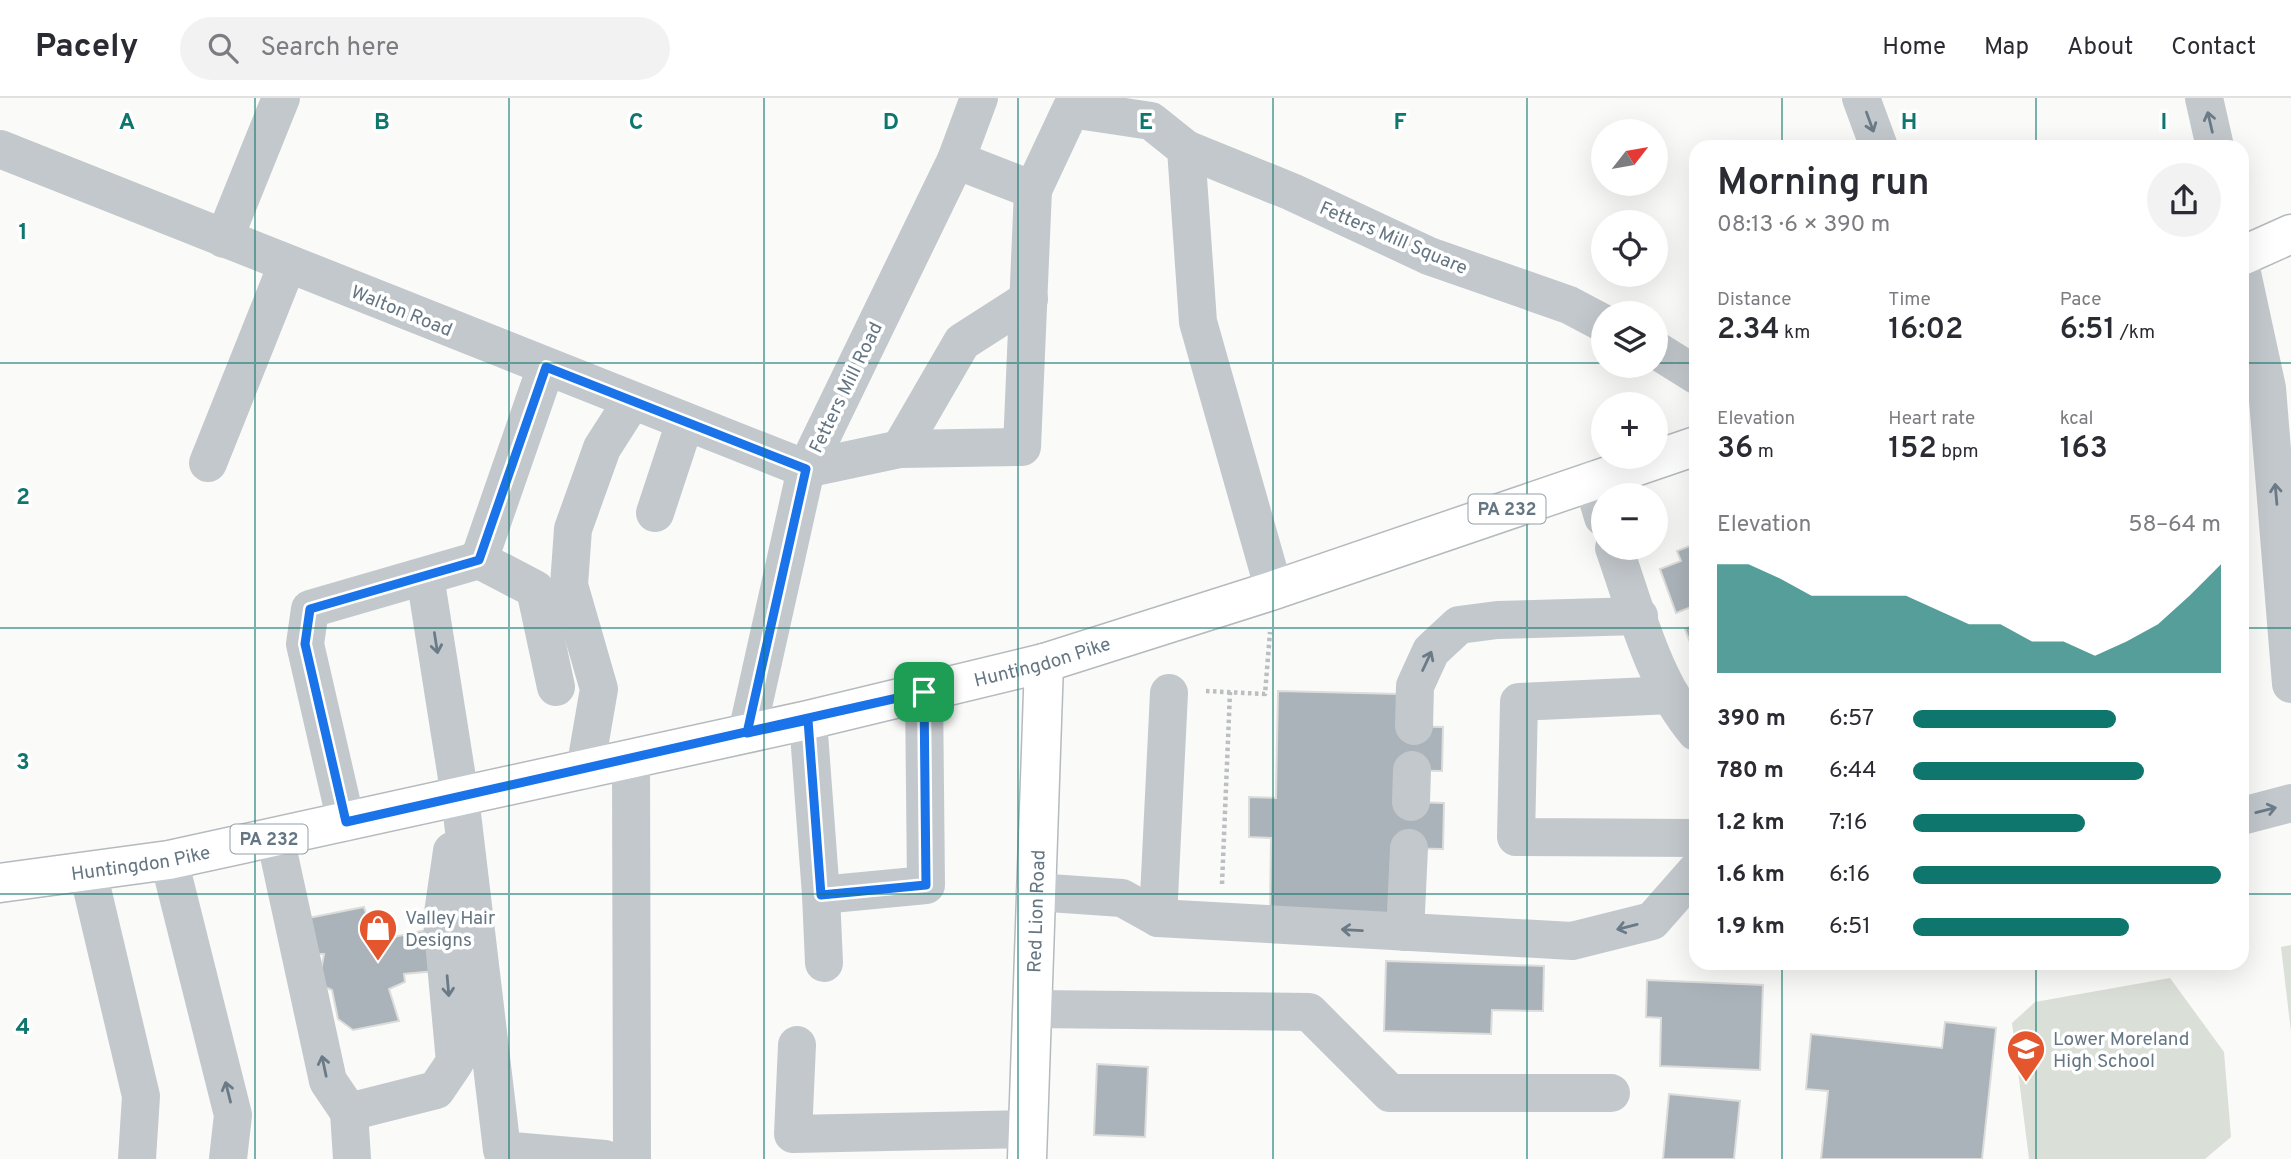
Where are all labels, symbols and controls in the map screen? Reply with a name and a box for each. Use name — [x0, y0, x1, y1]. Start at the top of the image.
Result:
search box — [180, 17, 670, 80]
text: Pacely — [35, 27, 138, 69]
icon: search — [204, 29, 242, 67]
text: Search here — [260, 32, 399, 65]
text: Home — [1882, 33, 1946, 63]
text: Map — [1984, 33, 2029, 63]
text: About — [2067, 33, 2133, 63]
text: Contact — [2171, 33, 2256, 63]
text: A — [119, 109, 135, 138]
text: B — [374, 109, 390, 138]
text: C — [629, 109, 643, 138]
text: D — [883, 109, 899, 138]
text: E — [1139, 109, 1153, 138]
text: F — [1393, 109, 1407, 138]
text: H — [1901, 109, 1917, 138]
text: I — [2161, 109, 2167, 138]
one-way arrow — [1865, 111, 1877, 133]
one-way arrow — [2203, 111, 2217, 134]
north arrow — [1591, 119, 1668, 196]
map controls — [1591, 119, 1668, 560]
text: Morning run — [1717, 160, 1930, 209]
button: share — [2147, 163, 2221, 237]
street label: Fetters Mill Square — [1316, 197, 1471, 281]
button: locate — [1591, 210, 1668, 287]
text: 08:13 · 6 × 390 m — [1717, 211, 1890, 240]
text: 1 — [18, 219, 28, 248]
street label: Walton Road — [347, 281, 455, 343]
text: Distance — [1717, 288, 1792, 312]
text: Time — [1888, 288, 1931, 312]
text: Pace — [2060, 288, 2101, 312]
button: layers — [1591, 301, 1668, 378]
text: 2.34 — [1717, 312, 1780, 349]
text: 16:02 — [1888, 312, 1963, 349]
text: 6:51 — [2060, 312, 2115, 349]
street label: Fetters Mill Road — [805, 319, 889, 457]
text: km — [1780, 321, 1810, 345]
text: /km — [2115, 321, 2155, 345]
button: + — [1591, 392, 1668, 469]
text: Elevation — [1717, 407, 1795, 431]
text: Heart rate — [1888, 407, 1975, 431]
text: kcal — [2060, 407, 2093, 431]
text: 36 — [1717, 431, 1753, 468]
text: 152 — [1888, 431, 1937, 468]
text: 163 — [2060, 431, 2108, 468]
text: m — [1753, 440, 1774, 464]
text: bpm — [1937, 440, 1979, 464]
button: − — [1591, 483, 1668, 560]
one-way arrow — [2269, 483, 2282, 506]
text: 2 — [16, 484, 30, 513]
road number: PA 232 — [1468, 494, 1546, 524]
text: Elevation — [1717, 511, 1812, 540]
text: 58–64 m — [2128, 511, 2221, 540]
one-way arrow — [430, 631, 443, 654]
street label: Huntingdon Pike — [972, 633, 1114, 693]
one-way arrow — [1421, 651, 1434, 672]
pin — [894, 662, 954, 722]
icon: arrive — [905, 673, 943, 711]
text: 390 m — [1717, 705, 1786, 734]
text: 6:57 — [1829, 705, 1874, 734]
text: 3 — [16, 749, 30, 778]
text: 780 m — [1717, 757, 1784, 786]
text: 6:44 — [1829, 757, 1876, 786]
one-way arrow — [2254, 803, 2277, 816]
text: 1.2 km — [1717, 809, 1785, 838]
text: 7:16 — [1829, 809, 1868, 838]
road number: PA 232 — [230, 824, 308, 854]
street label: Huntingdon Pike — [70, 841, 213, 887]
street label: Red Lion Road — [1023, 849, 1052, 973]
text: 1.6 km — [1717, 861, 1785, 890]
text: 6:16 — [1829, 861, 1870, 890]
shop icon: Valley Hair Designs — [357, 907, 399, 962]
place label: Valley Hair Designs — [405, 907, 496, 953]
text: 1.9 km — [1717, 913, 1785, 942]
text: 6:51 — [1829, 913, 1871, 942]
one-way arrow — [1616, 921, 1639, 934]
one-way arrow — [1341, 923, 1364, 936]
one-way arrow — [442, 975, 455, 997]
text: 4 — [16, 1014, 30, 1043]
school or university icon: Lower Moreland High School — [2005, 1028, 2047, 1083]
place label: Lower Moreland High School — [2053, 1028, 2190, 1074]
one-way arrow — [317, 1055, 331, 1078]
one-way arrow — [221, 1081, 234, 1104]

